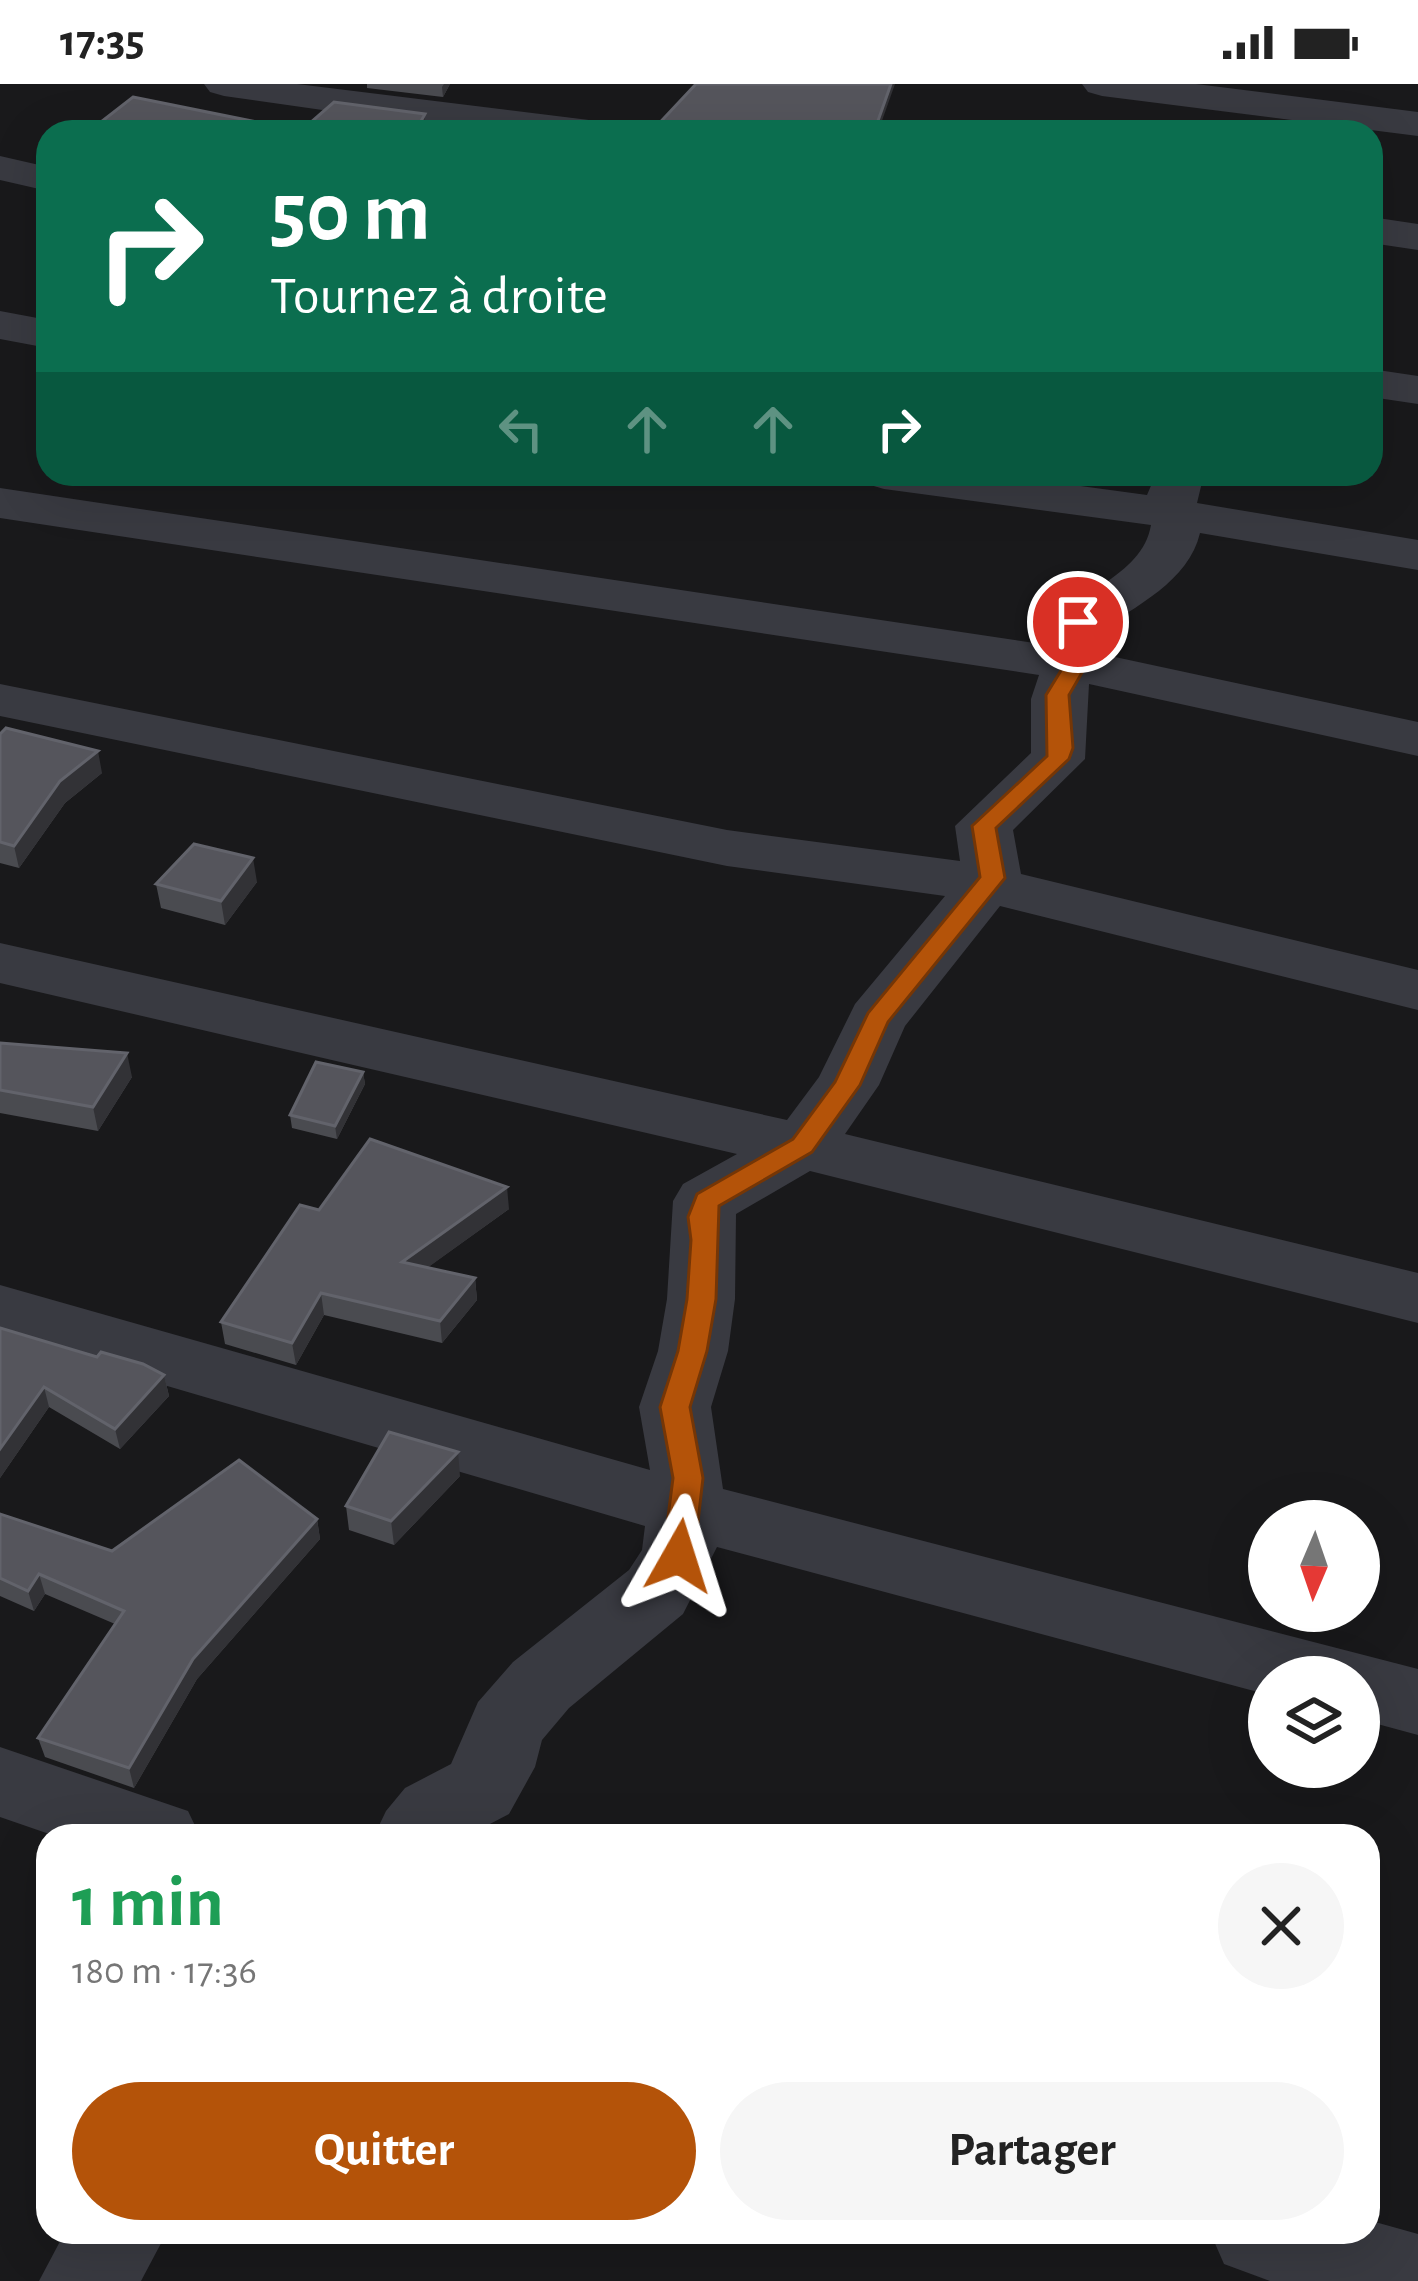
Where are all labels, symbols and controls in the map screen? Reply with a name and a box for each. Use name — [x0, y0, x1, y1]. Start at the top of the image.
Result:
text: 17:35 — [60, 19, 145, 64]
icon: right — [72, 168, 228, 324]
text: 50 m — [270, 172, 431, 256]
text: Tournez à droite — [270, 270, 608, 324]
icon: left — [488, 396, 554, 462]
icon: ahead — [614, 396, 680, 462]
icon: ahead — [740, 396, 806, 462]
icon: right — [866, 396, 932, 462]
pin — [1027, 571, 1129, 673]
icon: arrive — [1045, 589, 1111, 655]
position arrow — [616, 1493, 742, 1619]
north arrow — [1248, 1500, 1380, 1632]
map controls — [1248, 1500, 1380, 1788]
button: layers — [1248, 1656, 1380, 1788]
button: close — [1218, 1863, 1344, 1989]
text: 1 min — [72, 1867, 224, 1939]
text: 180 m · 17:36 — [72, 1952, 257, 1991]
button: Quitter — [72, 2082, 696, 2220]
button: Partager — [720, 2082, 1344, 2220]

